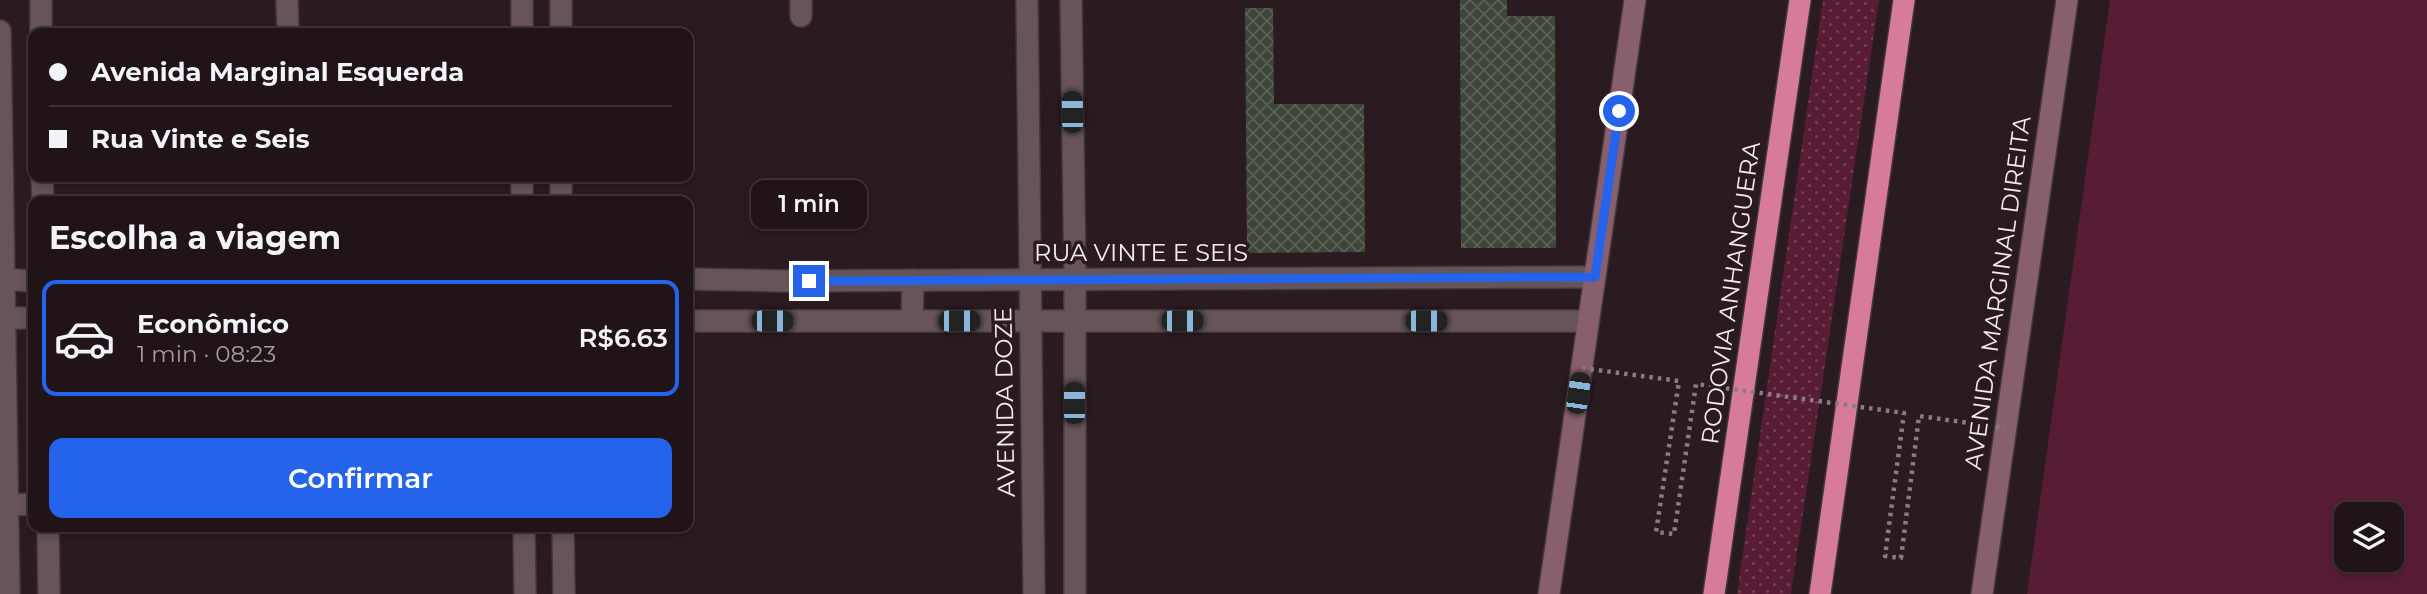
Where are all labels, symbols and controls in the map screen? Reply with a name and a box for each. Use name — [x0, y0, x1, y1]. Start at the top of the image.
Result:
text: Avenida Marginal Esquerda — [91, 56, 464, 88]
car — [1062, 91, 1083, 133]
route start — [1603, 95, 1635, 127]
street label: AVENIDA MARGINAL DIREITA — [1958, 113, 2037, 472]
text: Rua Vinte e Seis — [91, 123, 309, 155]
street label: RODOVIA ANHANGUERA — [1695, 139, 1766, 446]
callout: 1 min — [751, 180, 867, 229]
text: 1 min — [778, 190, 840, 218]
text: Escolha a viagem — [49, 218, 341, 257]
street label: RUA VINTE E SEIS — [1034, 238, 1248, 267]
route end — [793, 265, 825, 297]
icon: car — [53, 307, 116, 370]
street label: AVENIDA DOZE — [988, 307, 1021, 497]
text: Econômico — [137, 308, 289, 340]
car — [752, 311, 794, 332]
car — [939, 311, 981, 332]
car — [1162, 311, 1204, 332]
car — [1406, 311, 1448, 332]
text: R$6.63 — [579, 322, 668, 354]
text: 1 min · 08:23 — [137, 340, 276, 368]
car — [1565, 371, 1592, 415]
car — [1064, 382, 1085, 424]
button: Confirmar — [49, 438, 672, 518]
map controls — [2334, 502, 2404, 572]
button: layers — [2334, 502, 2404, 572]

